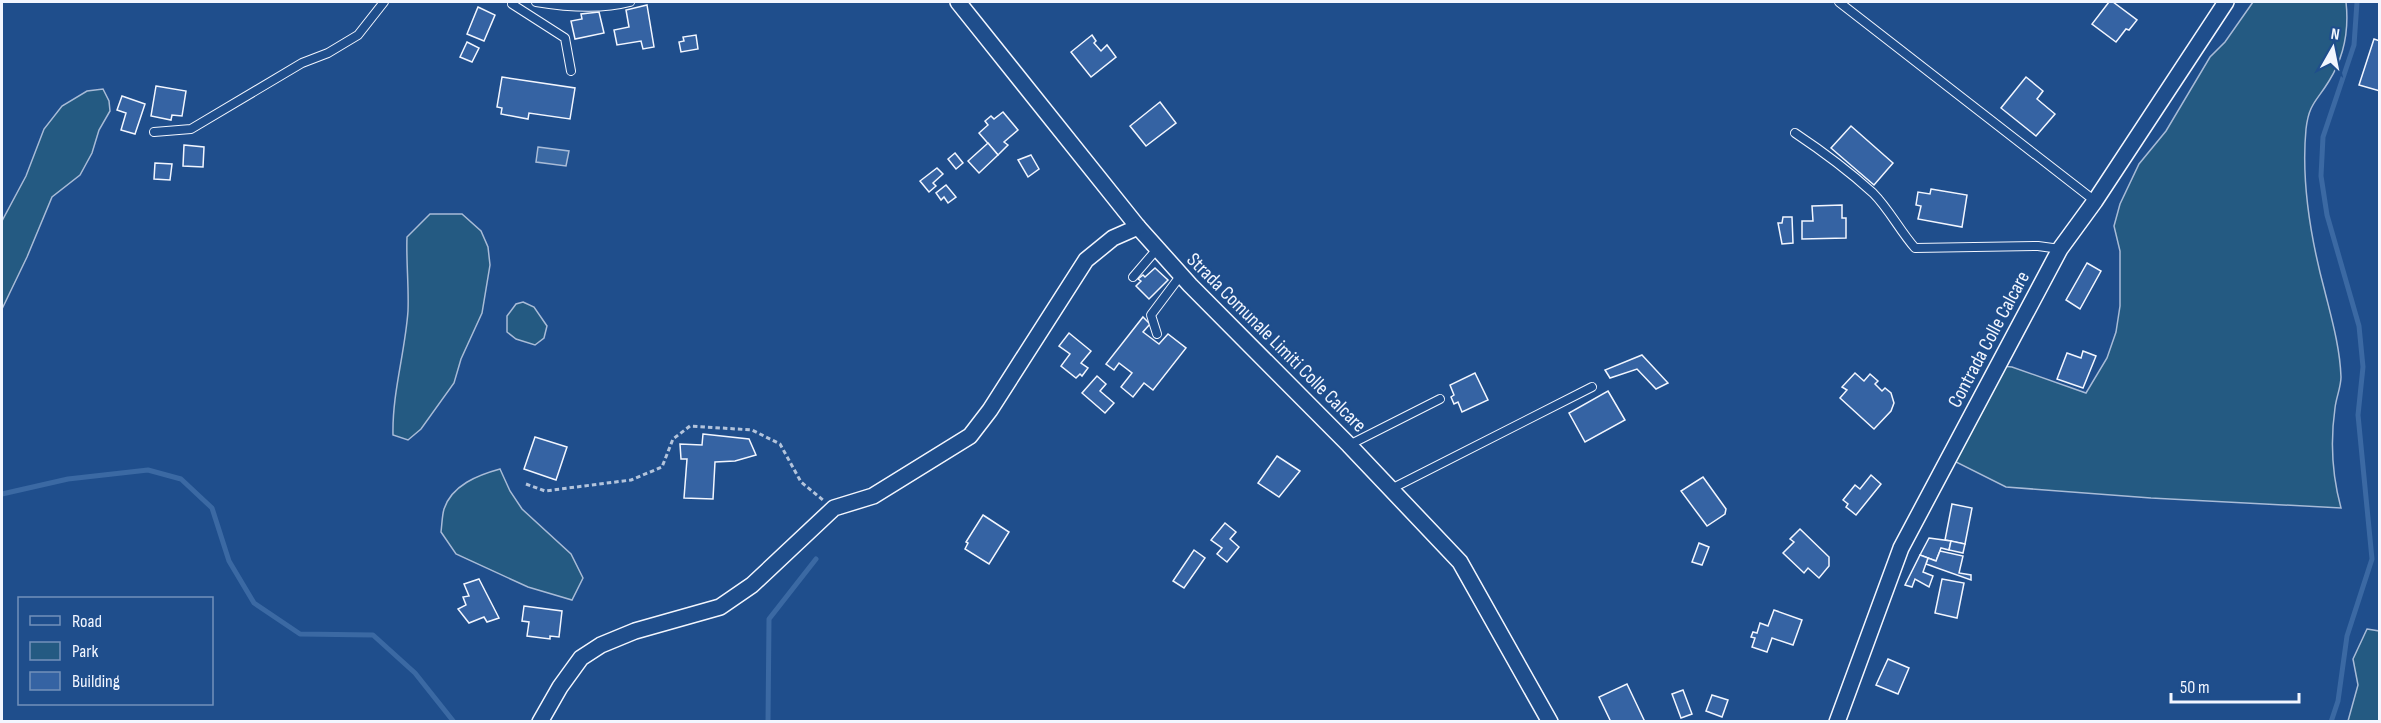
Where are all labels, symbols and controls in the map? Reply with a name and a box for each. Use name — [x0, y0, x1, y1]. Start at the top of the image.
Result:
north arrow — [2303, 18, 2363, 78]
text: N — [2329, 25, 2341, 45]
street label: Strada Comunale Limiti Colle Calcare — [1182, 248, 1371, 437]
street label: Contrada Colle Calcare — [1943, 267, 2035, 412]
legend — [18, 597, 213, 705]
text: Road — [72, 611, 102, 632]
text: Park — [72, 641, 98, 662]
scale bar — [2171, 666, 2298, 704]
text: Building — [72, 671, 120, 692]
text: 50 m — [2180, 677, 2210, 698]

